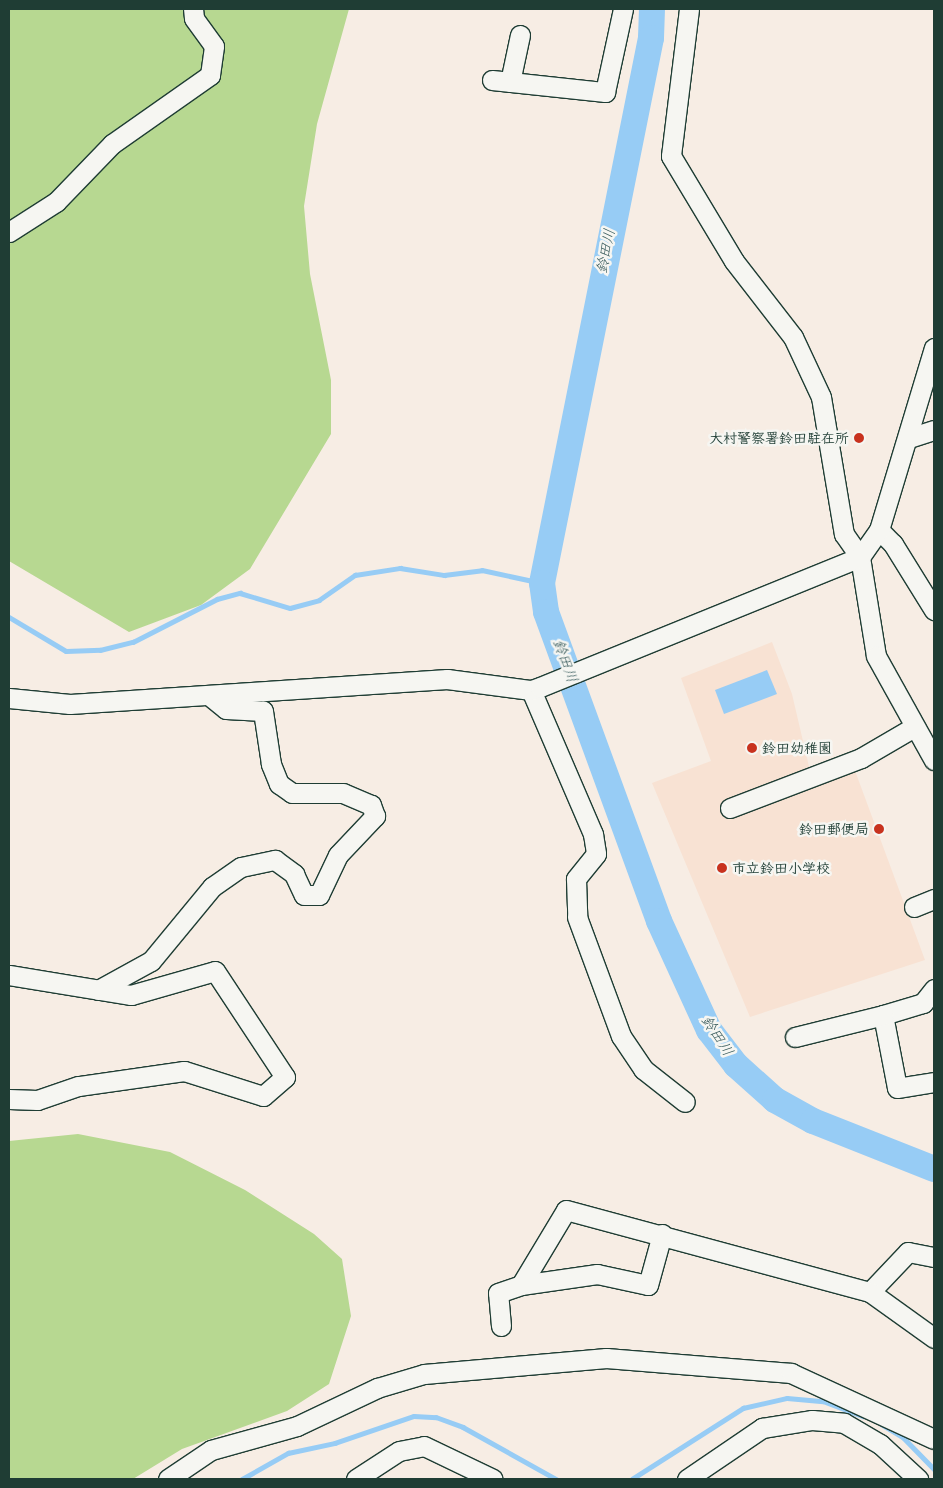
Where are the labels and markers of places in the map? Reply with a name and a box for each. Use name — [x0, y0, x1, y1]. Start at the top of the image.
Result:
place label: 大村警察署鈴田駐在所 — [709, 430, 849, 446]
marker: 大村警察署鈴田駐在所 — [853, 432, 865, 444]
place label: 鈴田幼稚園 — [762, 740, 832, 756]
marker: 鈴田幼稚園 — [746, 742, 758, 754]
place label: 鈴田郵便局 — [799, 821, 869, 837]
marker: 鈴田郵便局 — [873, 823, 885, 835]
place label: 市立鈴田小学校 — [732, 860, 830, 876]
marker: 市立鈴田小学校 — [716, 862, 728, 874]

